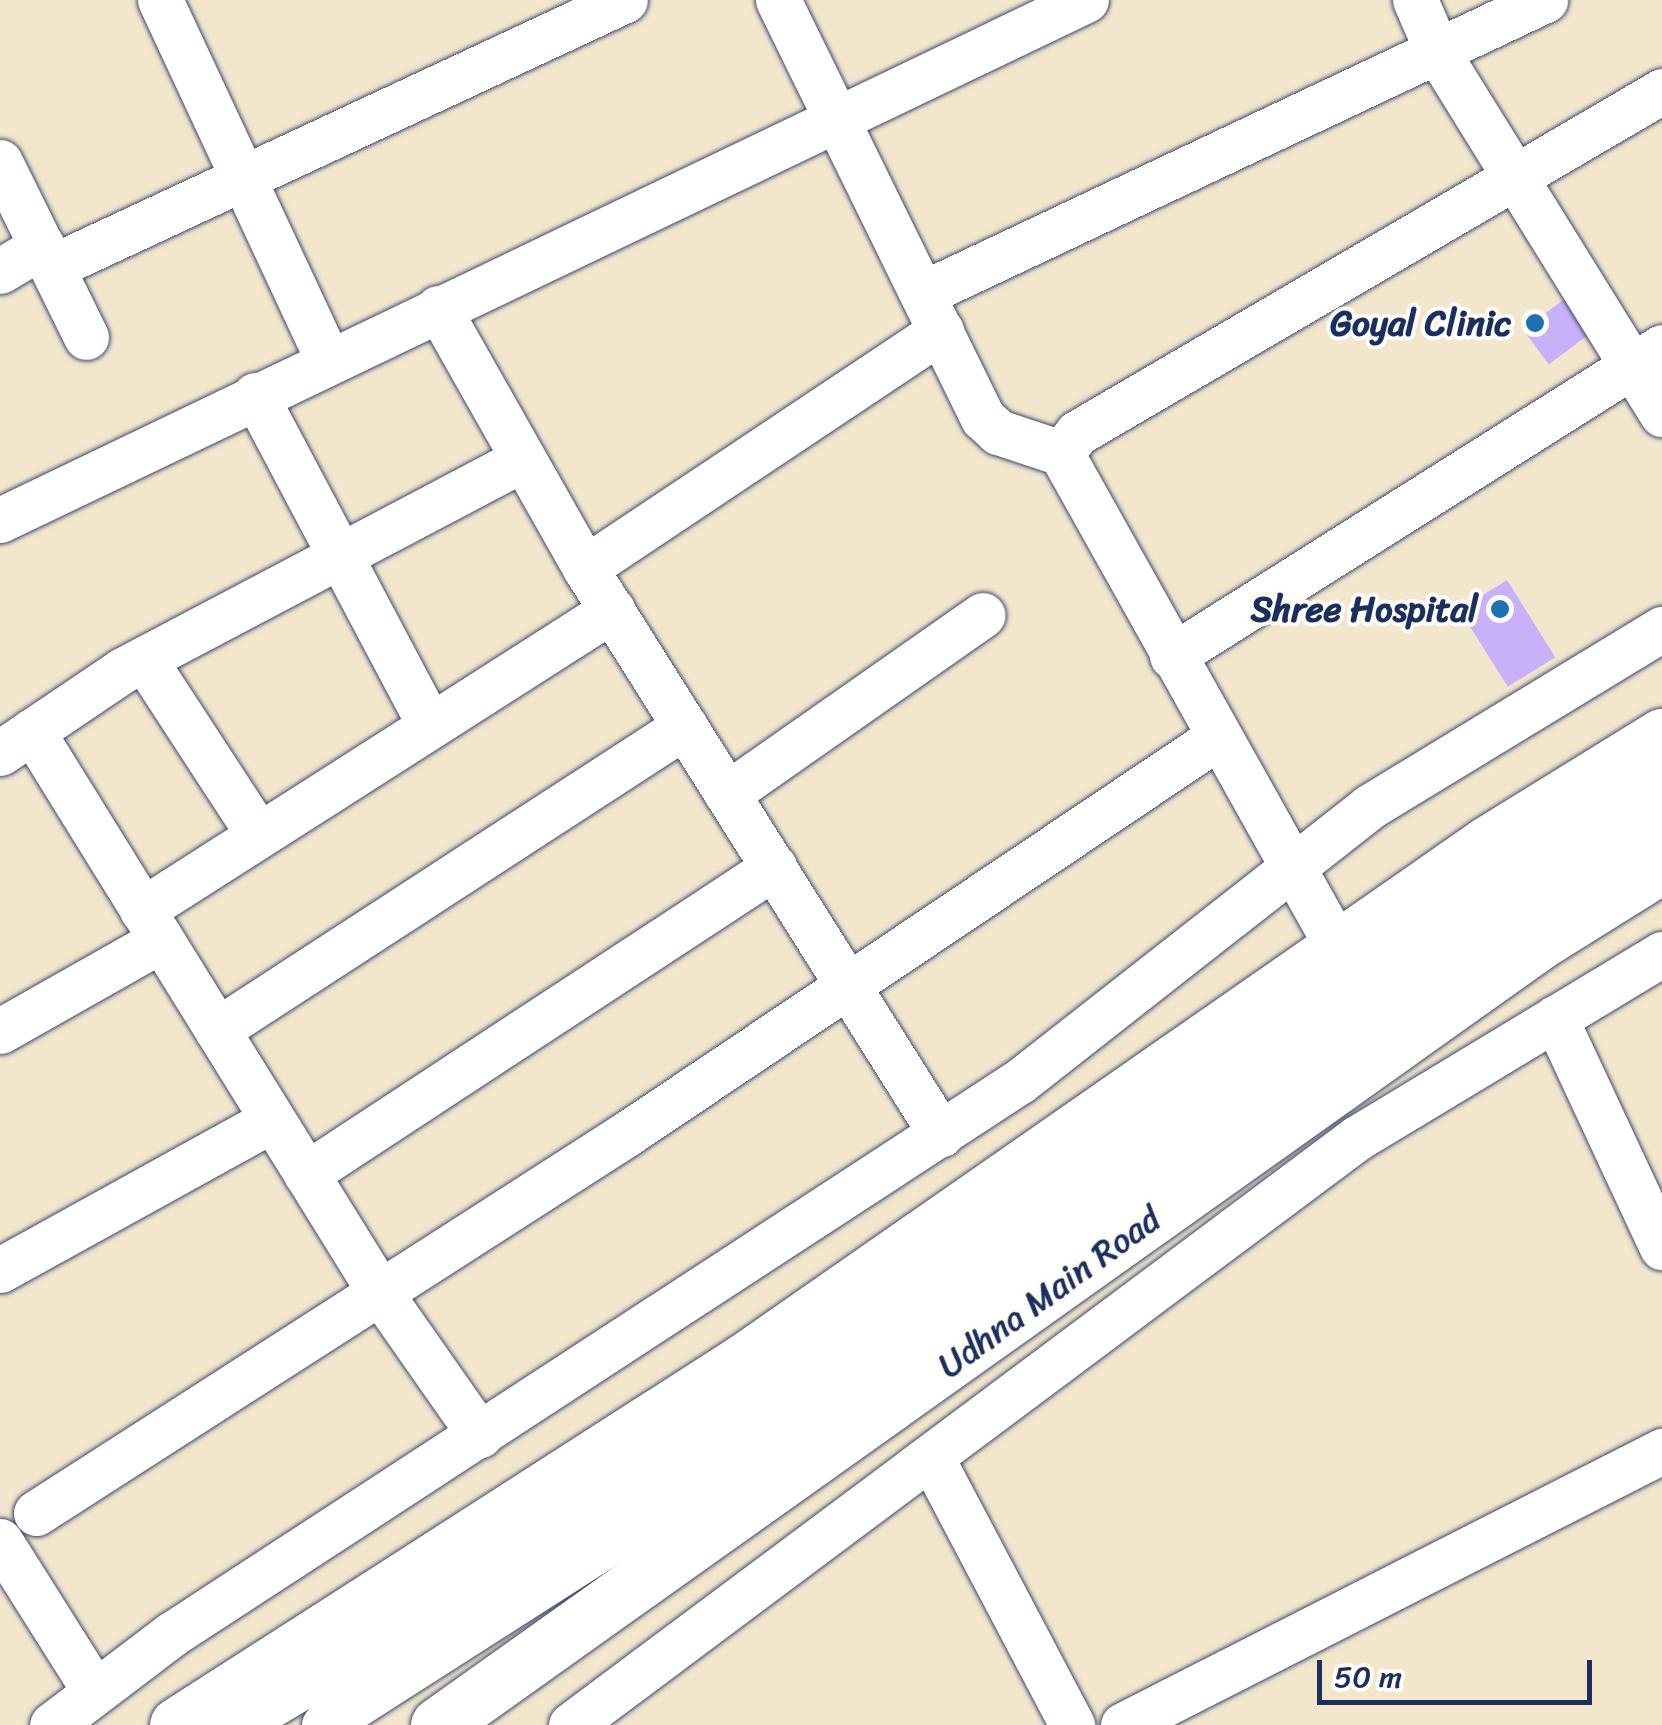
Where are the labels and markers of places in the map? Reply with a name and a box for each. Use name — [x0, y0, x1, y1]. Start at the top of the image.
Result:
place label: Goyal Clinic — [1330, 302, 1512, 344]
marker: Goyal Clinic — [1522, 310, 1548, 336]
place label: Shree Hospital — [1250, 588, 1478, 630]
marker: Shree Hospital — [1487, 596, 1513, 622]

